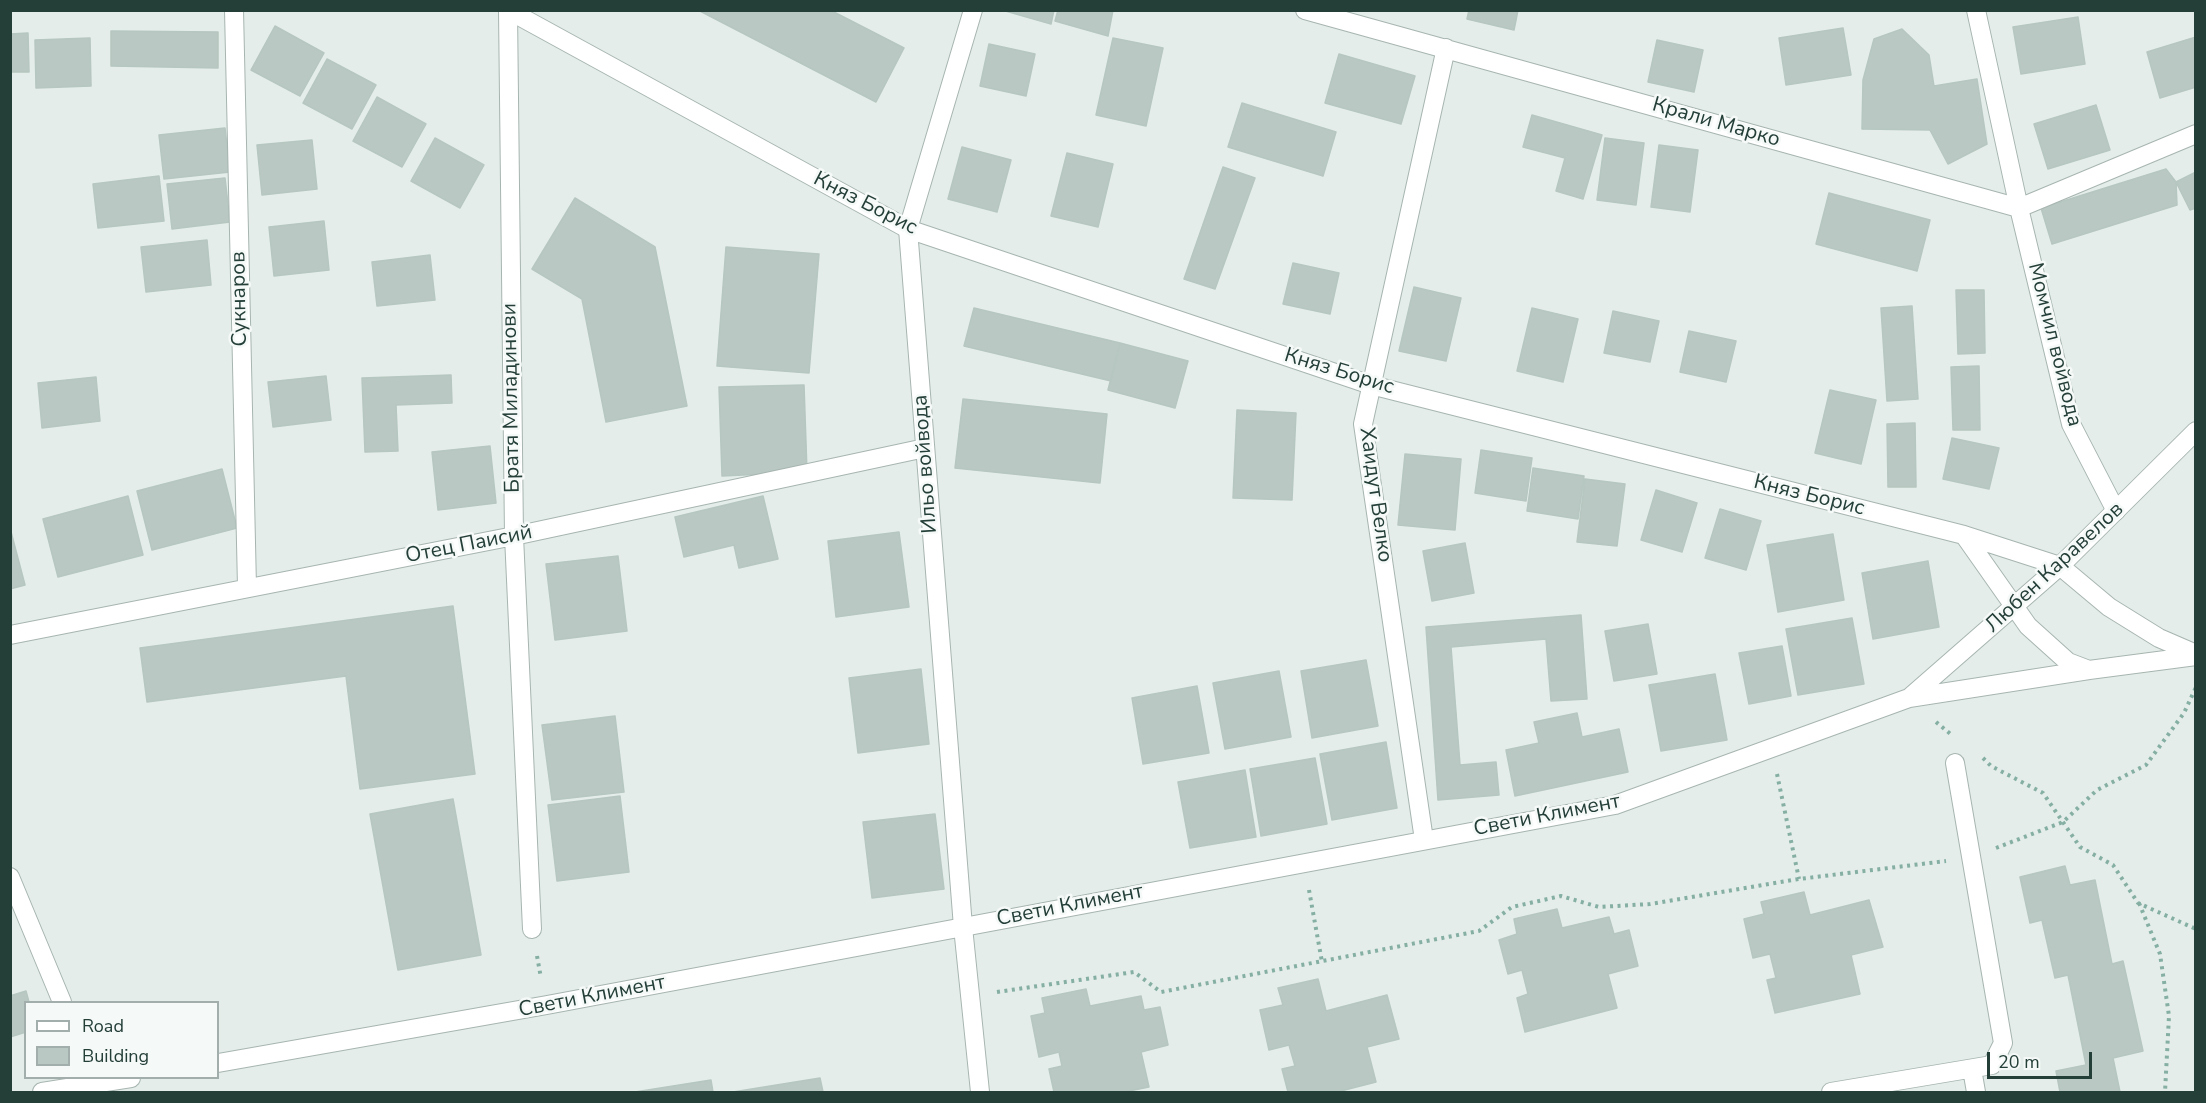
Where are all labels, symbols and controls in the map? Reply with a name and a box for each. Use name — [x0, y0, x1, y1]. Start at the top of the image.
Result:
street label: Крали Марко — [1649, 93, 1783, 153]
street label: Княз Борис — [809, 167, 921, 241]
street label: Сукнаров — [227, 251, 253, 347]
street label: Момчил войвода — [2021, 261, 2087, 429]
street label: Братя Миладинови — [498, 303, 526, 493]
street label: Княз Борис — [1281, 343, 1397, 401]
street label: Ильо войвода — [909, 394, 943, 534]
street label: Хаидут Велко — [1353, 426, 1397, 564]
street label: Княз Борис — [1751, 470, 1867, 522]
street label: Любен Каравелов — [1981, 498, 2129, 638]
street label: Отец Паисий — [403, 520, 535, 570]
street label: Свети Климент — [1472, 789, 1622, 843]
street label: Свети Климент — [995, 879, 1145, 933]
street label: Свети Климент — [517, 970, 667, 1024]
legend — [24, 1001, 219, 1079]
text: Road — [82, 1014, 124, 1038]
scale bar — [1990, 1040, 2095, 1078]
text: Building — [82, 1044, 149, 1068]
text: 20 m — [1998, 1050, 2040, 1074]

